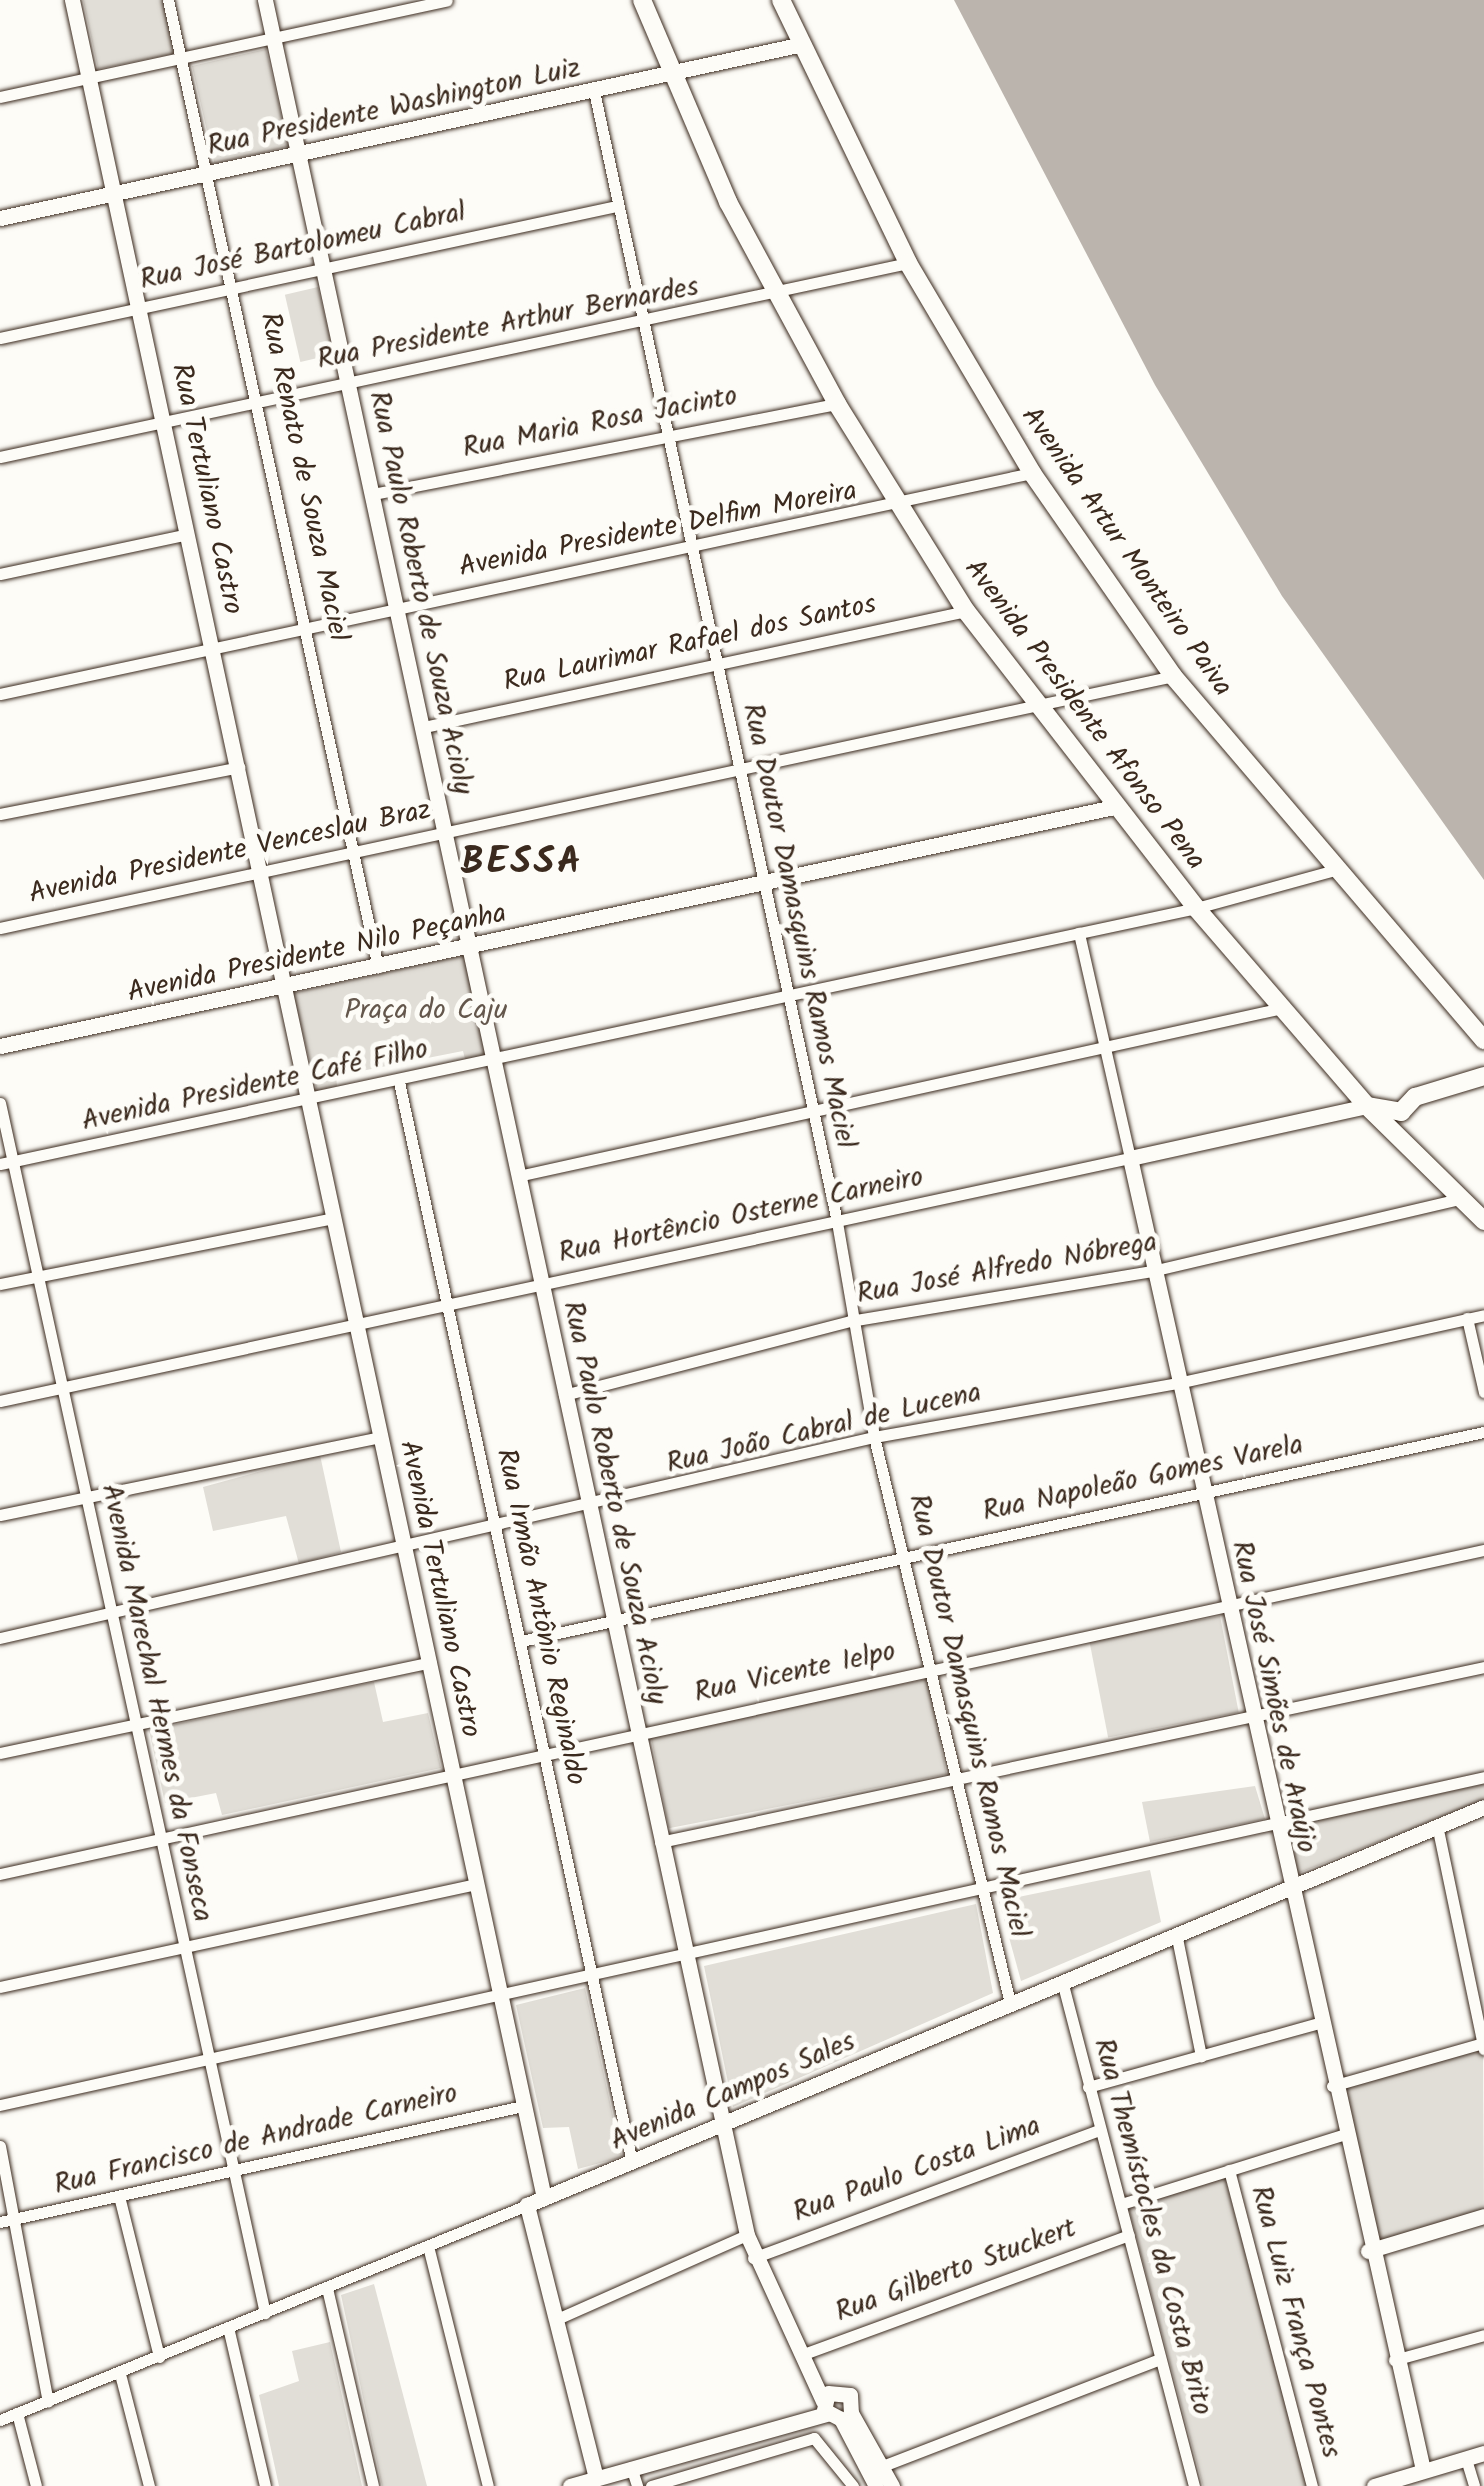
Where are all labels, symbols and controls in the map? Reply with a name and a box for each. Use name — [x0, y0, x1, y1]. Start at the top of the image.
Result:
street label: Rua Presidente Washington Luiz — [205, 52, 583, 164]
street label: Rua José Bartolomeu Cabral — [137, 196, 469, 298]
street label: Rua Presidente Arthur Bernardes — [315, 271, 701, 377]
street label: Rua Renato de Souza Maciel — [252, 310, 354, 644]
street label: Rua Tertuliano Castro — [163, 361, 249, 617]
street label: Rua Maria Rosa Jacinto — [460, 380, 740, 466]
street label: Rua Paulo Roberto de Souza Acioly — [361, 388, 479, 798]
street label: Avenida Artur Monteiro Paiva — [1013, 401, 1239, 703]
street label: Avenida Presidente Delfim Moreira — [456, 475, 860, 585]
street label: Avenida Presidente Afonso Pena — [956, 553, 1212, 877]
street label: Rua Laurimar Rafael dos Santos — [501, 588, 879, 700]
street label: Rua Doutor Damasquins Ramos Maciel — [734, 701, 862, 1151]
street label: Avenida Presidente Venceslau Braz — [26, 794, 434, 912]
district label: BESSA — [460, 841, 584, 887]
street label: Avenida Presidente Nilo Peçanha — [125, 897, 509, 1011]
park label: Praça do Caju — [345, 994, 507, 1028]
street label: Avenida Presidente Café Filho — [79, 1033, 431, 1139]
street label: Rua Hortêncio Osterne Carneiro — [556, 1161, 926, 1271]
street label: Rua José Alfredo Nóbrega — [854, 1226, 1160, 1312]
street label: Rua Paulo Roberto de Souza Acioly — [555, 1298, 673, 1708]
street label: Rua João Cabral de Lucena — [663, 1376, 985, 1482]
street label: Rua Napoleão Gomes Varela — [980, 1429, 1306, 1529]
street label: Avenida Tertuliano Castro — [391, 1438, 487, 1740]
street label: Rua Irmão Antônio Reginaldo — [488, 1446, 592, 1788]
street label: Avenida Marechal Hermes da Fonseca — [93, 1481, 219, 1925]
street label: Rua Doutor Damasquins Ramos Maciel — [901, 1491, 1035, 1941]
street label: Rua José Simões de Araújo — [1224, 1538, 1322, 1856]
street label: Rua Vicente Ielpo — [691, 1635, 899, 1711]
street label: Avenida Campos Sales — [606, 2025, 860, 2159]
street label: Rua Themístocles da Costa Brito — [1086, 2035, 1218, 2419]
street label: Rua Francisco de Andrade Carneiro — [51, 2077, 461, 2203]
street label: Rua Paulo Costa Lima — [789, 2110, 1045, 2230]
street label: Rua Luiz França Pontes — [1243, 2182, 1347, 2462]
street label: Rua Gilberto Stuckert — [831, 2212, 1081, 2330]

